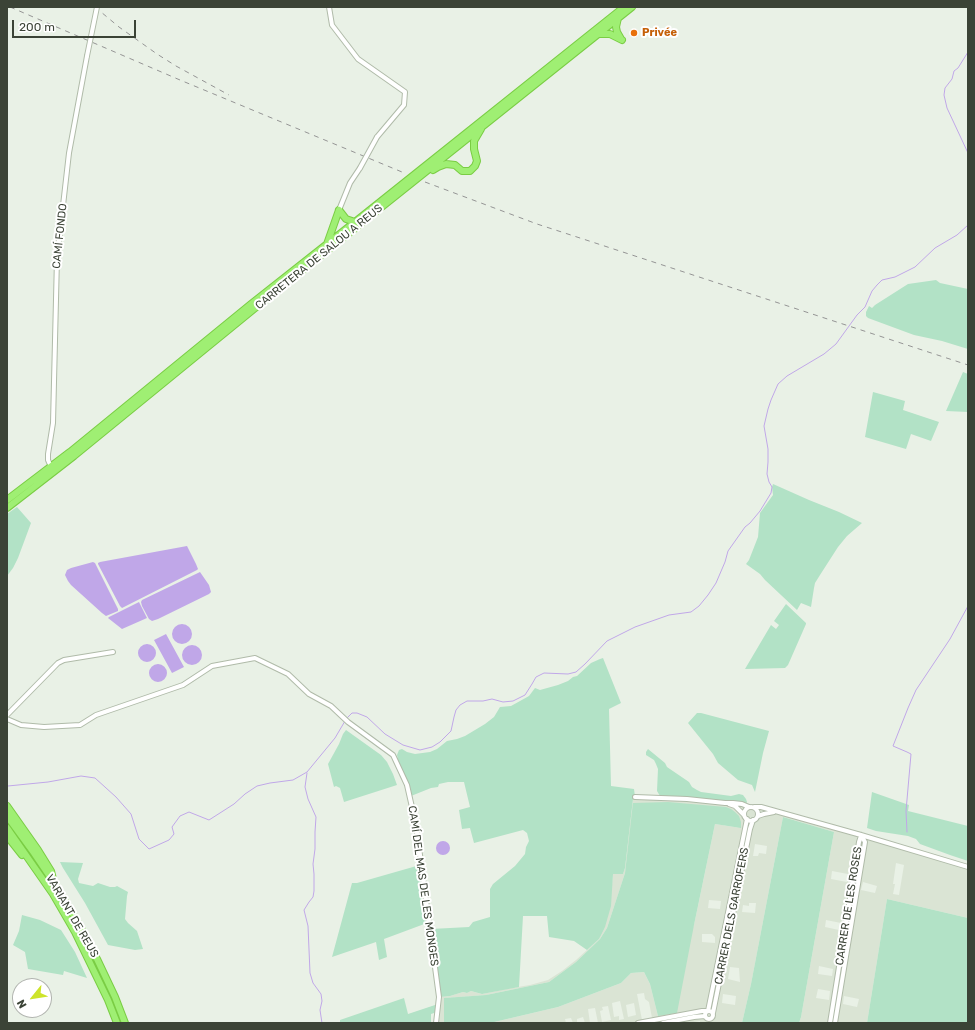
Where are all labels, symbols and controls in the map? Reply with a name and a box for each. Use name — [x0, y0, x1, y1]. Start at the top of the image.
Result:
scale bar — [14, 12, 138, 38]
text: 200 m — [19, 20, 55, 34]
place label: Privée — [642, 26, 677, 40]
marker: Privée — [629, 28, 639, 38]
street label: CARRETERA DE SALOU A REUS — [253, 202, 385, 312]
street label: CAMÍ FONDO — [50, 203, 70, 269]
street label: CAMÍ DEL MAS DE LES MONGES — [405, 805, 441, 967]
street label: CARRER DELS GARROFERS — [712, 846, 752, 986]
street label: CARRER DE LES ROSES — [833, 846, 865, 966]
street label: VARIANT DE REUS — [43, 872, 101, 960]
north arrow — [12, 978, 52, 1018]
text: N — [14, 997, 30, 1010]

